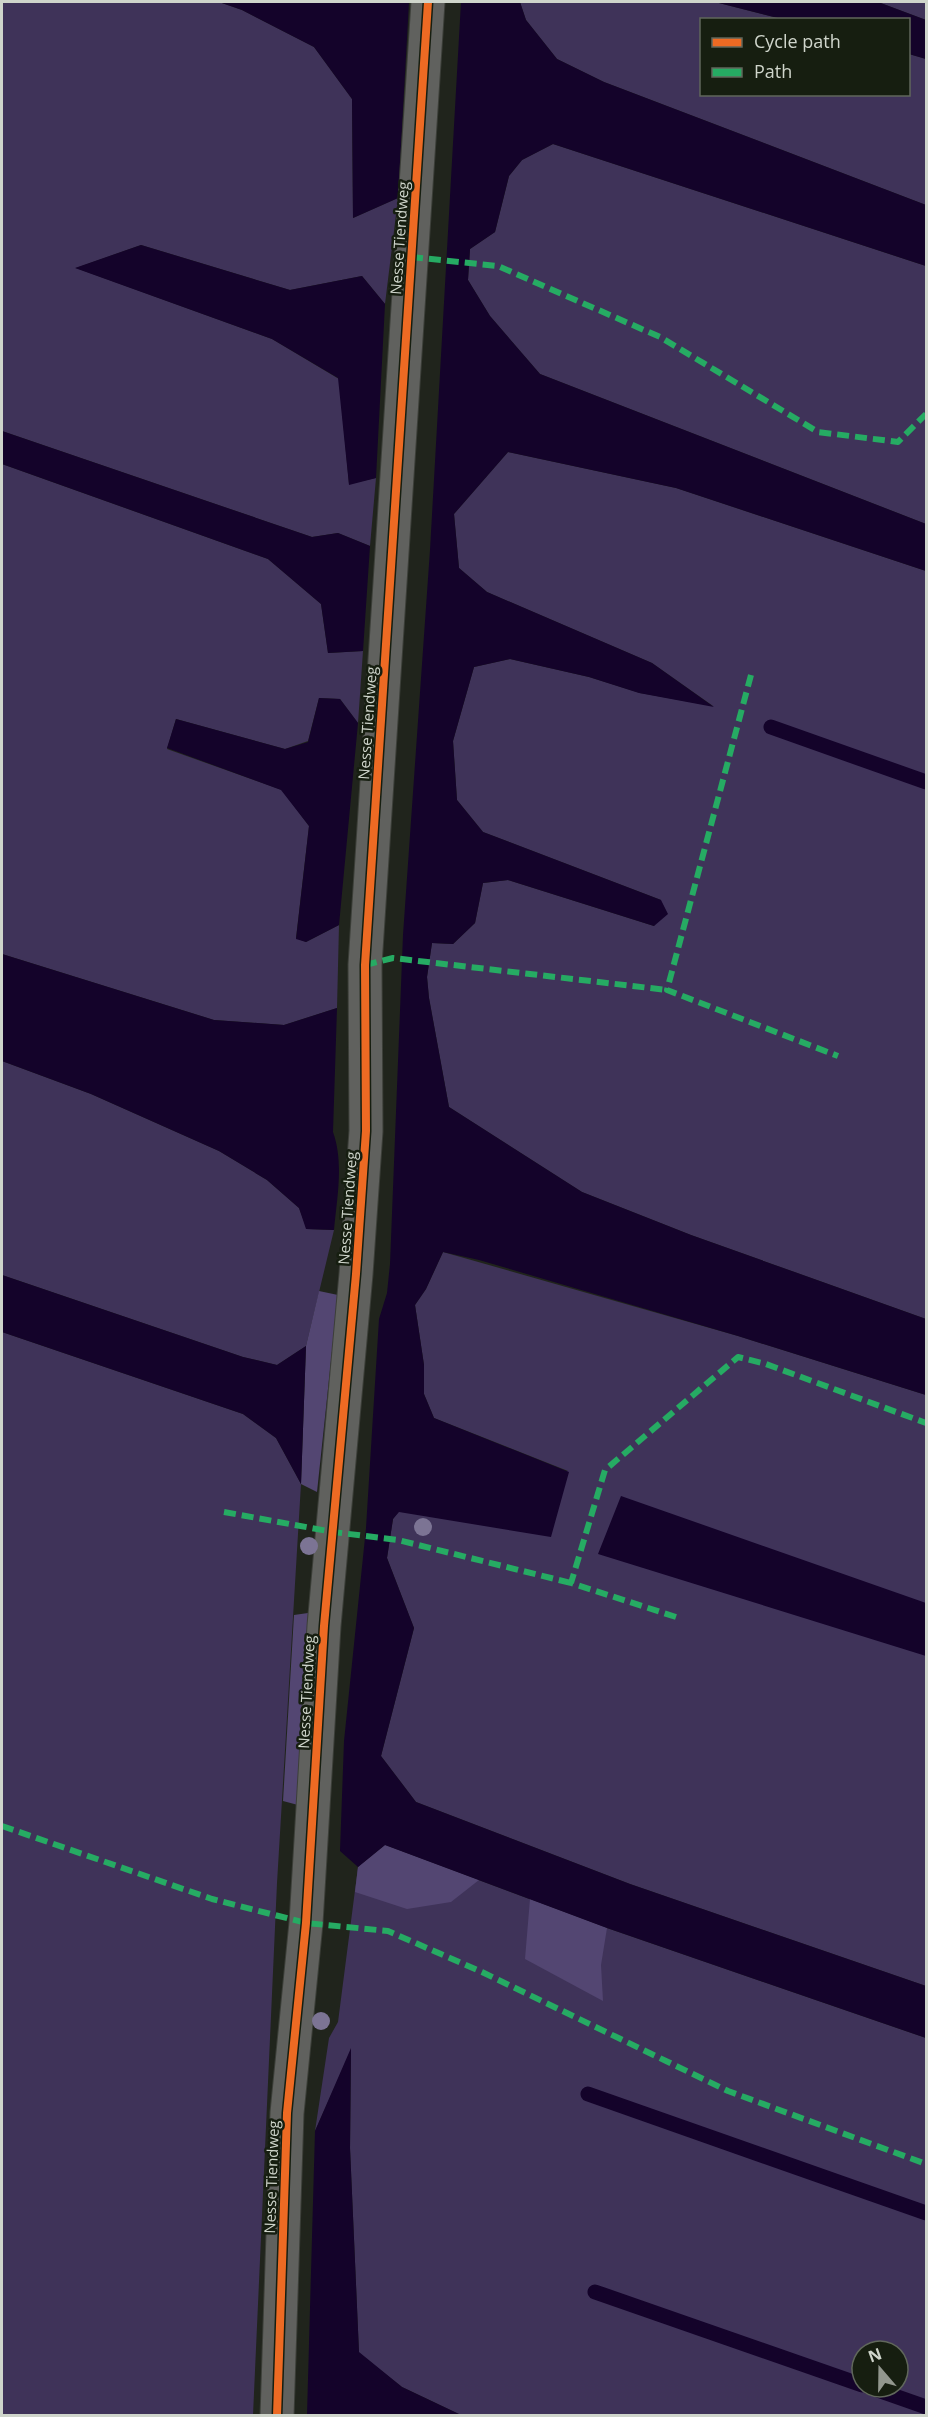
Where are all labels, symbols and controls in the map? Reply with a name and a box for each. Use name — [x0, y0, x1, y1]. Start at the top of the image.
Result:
legend — [700, 18, 910, 96]
text: Cycle path — [754, 29, 841, 53]
text: Path — [754, 59, 792, 83]
street label: Nesse Tiendweg — [385, 181, 413, 295]
street label: Nesse Tiendweg — [353, 666, 381, 780]
street label: Nesse Tiendweg — [333, 1151, 361, 1265]
street label: Nesse Tiendweg — [293, 1635, 319, 1749]
street label: Nesse Tiendweg — [259, 2120, 283, 2234]
north arrow — [850, 2339, 910, 2399]
text: N — [865, 2342, 885, 2367]

